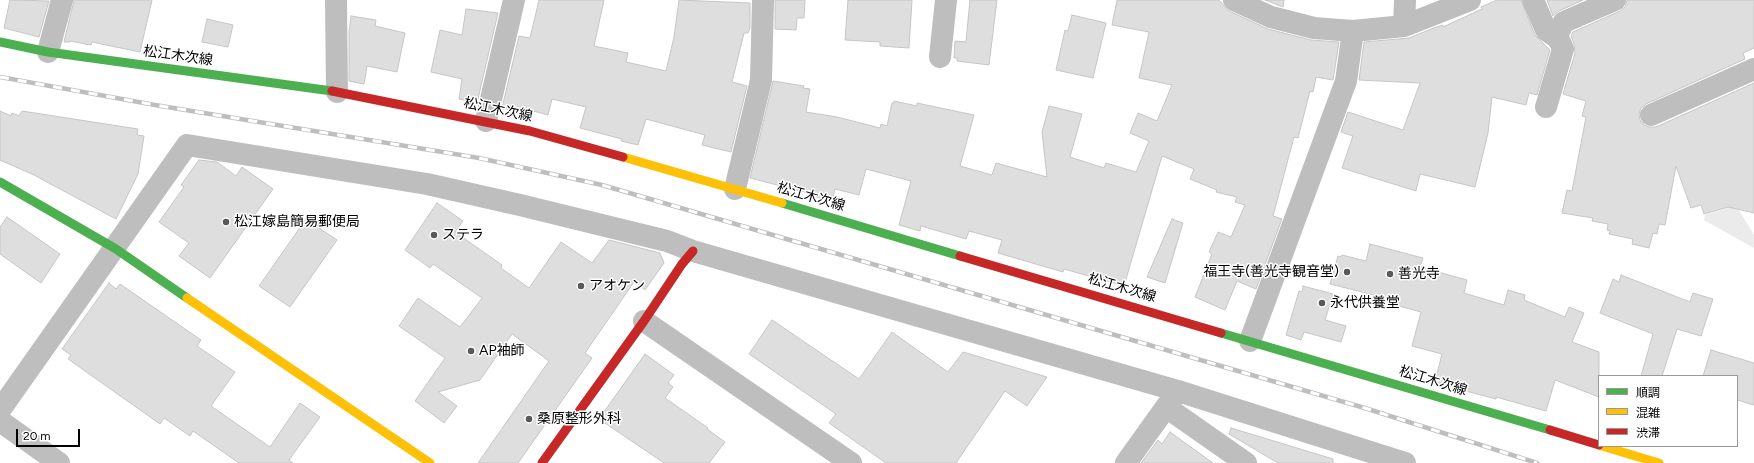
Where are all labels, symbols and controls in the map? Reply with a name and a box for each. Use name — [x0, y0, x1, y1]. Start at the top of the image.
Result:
street label: 松江木次線 — [142, 43, 214, 69]
street label: 松江木次線 — [462, 95, 534, 125]
street label: 松江木次線 — [775, 179, 847, 215]
place label: 松江嫁島簡易郵便局 — [234, 214, 360, 230]
marker: 松江嫁島簡易郵便局 — [221, 217, 231, 227]
place label: ステラ — [442, 227, 484, 243]
marker: ステラ — [429, 230, 439, 240]
place label: 福王寺(善光寺観音堂) — [1203, 264, 1339, 280]
place label: 善光寺 — [1398, 266, 1440, 282]
marker: 福王寺(善光寺観音堂) — [1342, 267, 1352, 277]
marker: 善光寺 — [1385, 269, 1395, 279]
street label: 松江木次線 — [1086, 270, 1158, 306]
place label: アオケン — [589, 278, 645, 294]
marker: アオケン — [576, 281, 586, 291]
place label: 永代供養堂 — [1330, 295, 1400, 311]
marker: 永代供養堂 — [1317, 298, 1327, 308]
place label: AP袖師 — [479, 343, 525, 359]
marker: AP袖師 — [466, 346, 476, 356]
street label: 松江木次線 — [1397, 363, 1469, 399]
legend — [1598, 375, 1738, 447]
text: 順調 — [1636, 386, 1660, 400]
text: 混雑 — [1636, 406, 1660, 420]
place label: 桑原整形外科 — [537, 411, 621, 427]
marker: 桑原整形外科 — [524, 414, 534, 424]
scale bar — [18, 421, 82, 447]
text: 渋滞 — [1636, 426, 1660, 440]
text: 20 m — [23, 429, 51, 443]

